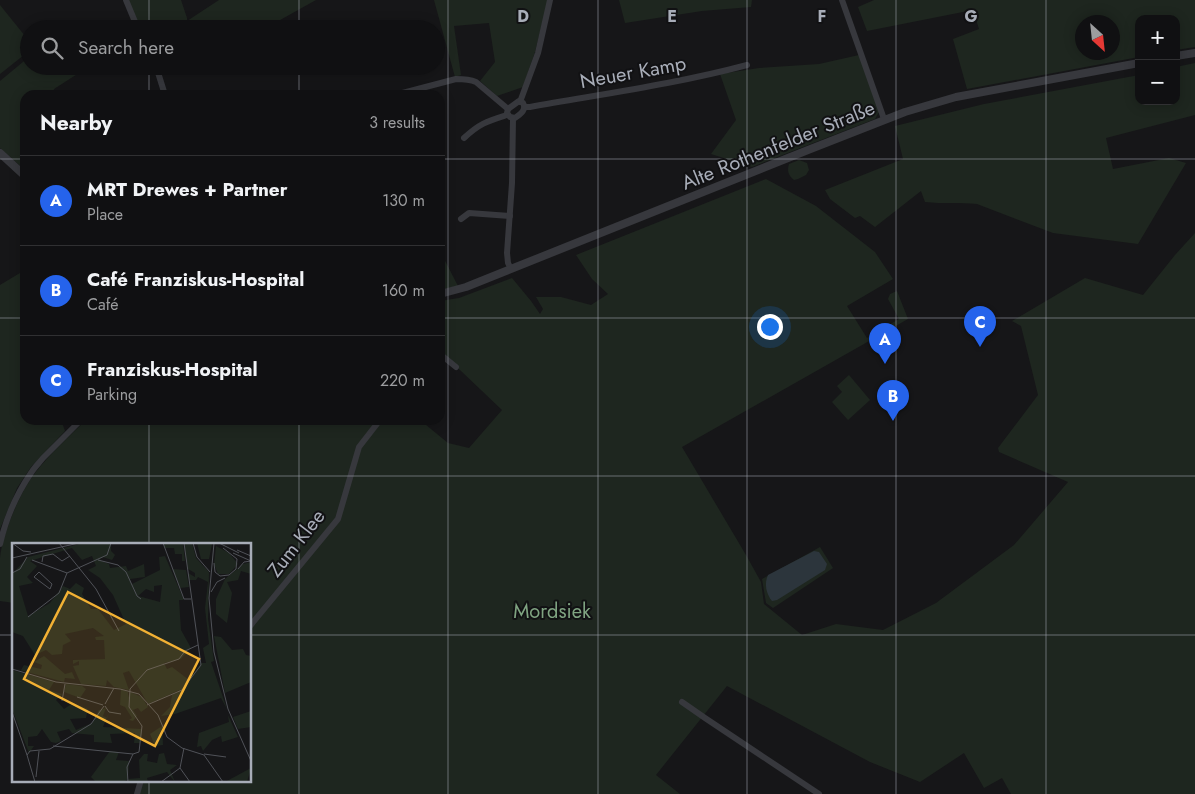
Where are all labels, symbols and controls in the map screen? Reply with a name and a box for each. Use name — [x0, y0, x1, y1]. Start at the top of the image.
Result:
text: D — [517, 5, 529, 28]
text: E — [667, 5, 677, 28]
text: F — [818, 5, 826, 28]
text: G — [964, 5, 978, 28]
north arrow — [1075, 15, 1120, 60]
map controls — [1135, 15, 1180, 105]
button: + — [1135, 15, 1180, 60]
search box — [20, 20, 445, 75]
icon: search — [38, 34, 66, 62]
text: Search here — [78, 34, 174, 61]
street label: Neuer Kamp — [578, 49, 688, 96]
button: − — [1135, 60, 1180, 105]
street label: Alte Rothenfelder Straße — [677, 93, 879, 198]
text: Nearby — [40, 108, 112, 138]
text: 3 results — [369, 111, 425, 134]
text: MRT Drewes + Partner — [87, 176, 288, 203]
text: A — [50, 189, 62, 212]
text: 130 m — [382, 189, 425, 212]
text: Place — [87, 203, 123, 226]
text: Café Franziskus-Hospital — [87, 266, 304, 293]
text: B — [51, 279, 61, 302]
text: 160 m — [382, 279, 425, 302]
text: Café — [87, 293, 118, 316]
pin: C — [964, 306, 996, 347]
your location — [757, 314, 783, 340]
pin: A — [869, 323, 901, 364]
text: Franziskus-Hospital — [87, 356, 258, 383]
text: C — [50, 369, 62, 392]
text: 220 m — [380, 369, 425, 392]
pin: B — [877, 380, 909, 421]
text: Parking — [87, 383, 137, 406]
street label: Zum Klee — [261, 503, 332, 583]
inset map — [12, 543, 251, 782]
park label: Mordsiek — [513, 597, 591, 626]

